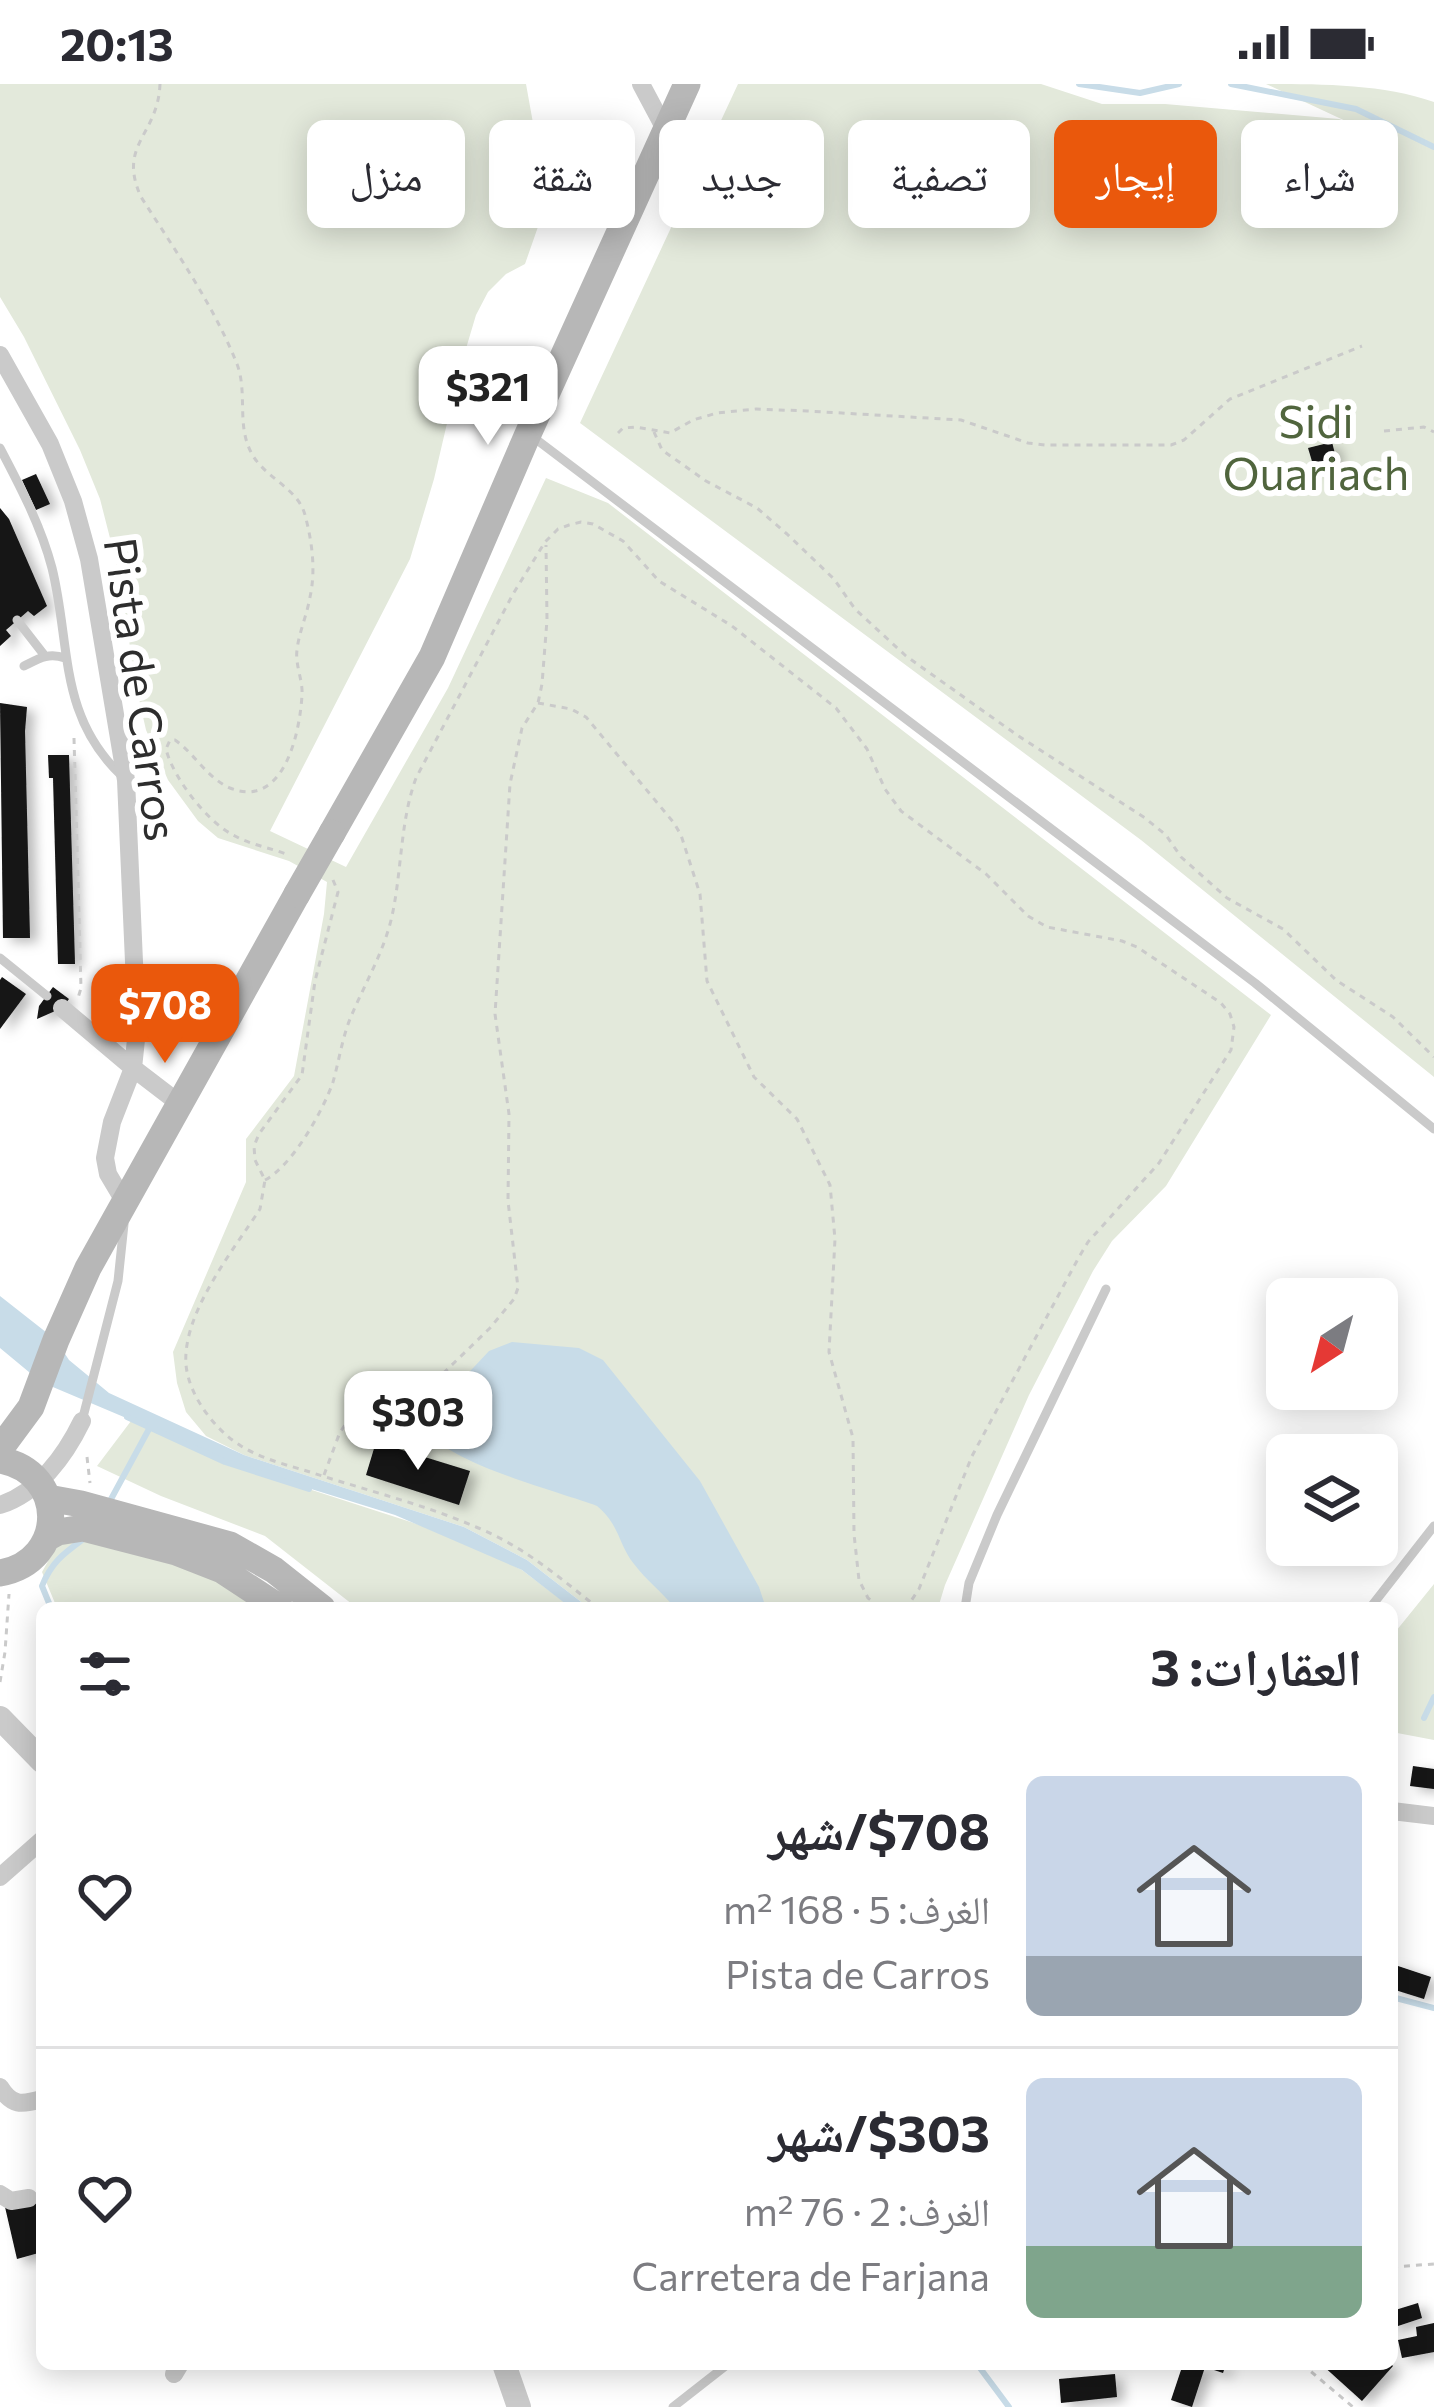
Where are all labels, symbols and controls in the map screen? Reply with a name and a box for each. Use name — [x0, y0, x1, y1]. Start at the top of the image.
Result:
text: 20:13 — [60, 15, 174, 70]
chip: منزل — [307, 120, 465, 228]
chip: شقة — [489, 120, 635, 228]
chip: جديد — [659, 120, 824, 228]
chip: تصفية — [848, 120, 1030, 228]
chip: إيجار — [1054, 120, 1217, 228]
chip: شراء — [1241, 120, 1398, 228]
pin: $321 — [417, 346, 559, 448]
text: $321 — [446, 361, 530, 409]
park label: Sidi Ouariach — [1223, 392, 1409, 499]
street label: Pista de Carros — [95, 534, 191, 844]
pin: $708 — [94, 964, 236, 1066]
text: $708 — [118, 979, 212, 1027]
north arrow — [1266, 1278, 1398, 1410]
map controls — [1266, 1278, 1398, 1566]
pin: $303 — [347, 1371, 489, 1473]
text: $303 — [371, 1386, 465, 1434]
button: layers — [1266, 1434, 1398, 1566]
text: العقارات: 3 — [1150, 1634, 1362, 1697]
icon: filters — [72, 1641, 138, 1707]
text: $708/شهر — [768, 1798, 990, 1861]
icon: home — [1122, 1824, 1266, 1968]
icon: heart — [72, 1863, 138, 1929]
text: الغرف: 5 · 168 m² — [723, 1884, 990, 1932]
text: Pista de Carros — [725, 1949, 990, 1997]
text: $303/شهر — [768, 2100, 990, 2163]
icon: home — [1122, 2126, 1266, 2270]
icon: heart — [72, 2165, 138, 2231]
text: الغرف: 2 · 76 m² — [744, 2186, 990, 2234]
text: Carretera de Farjana — [632, 2251, 990, 2299]

